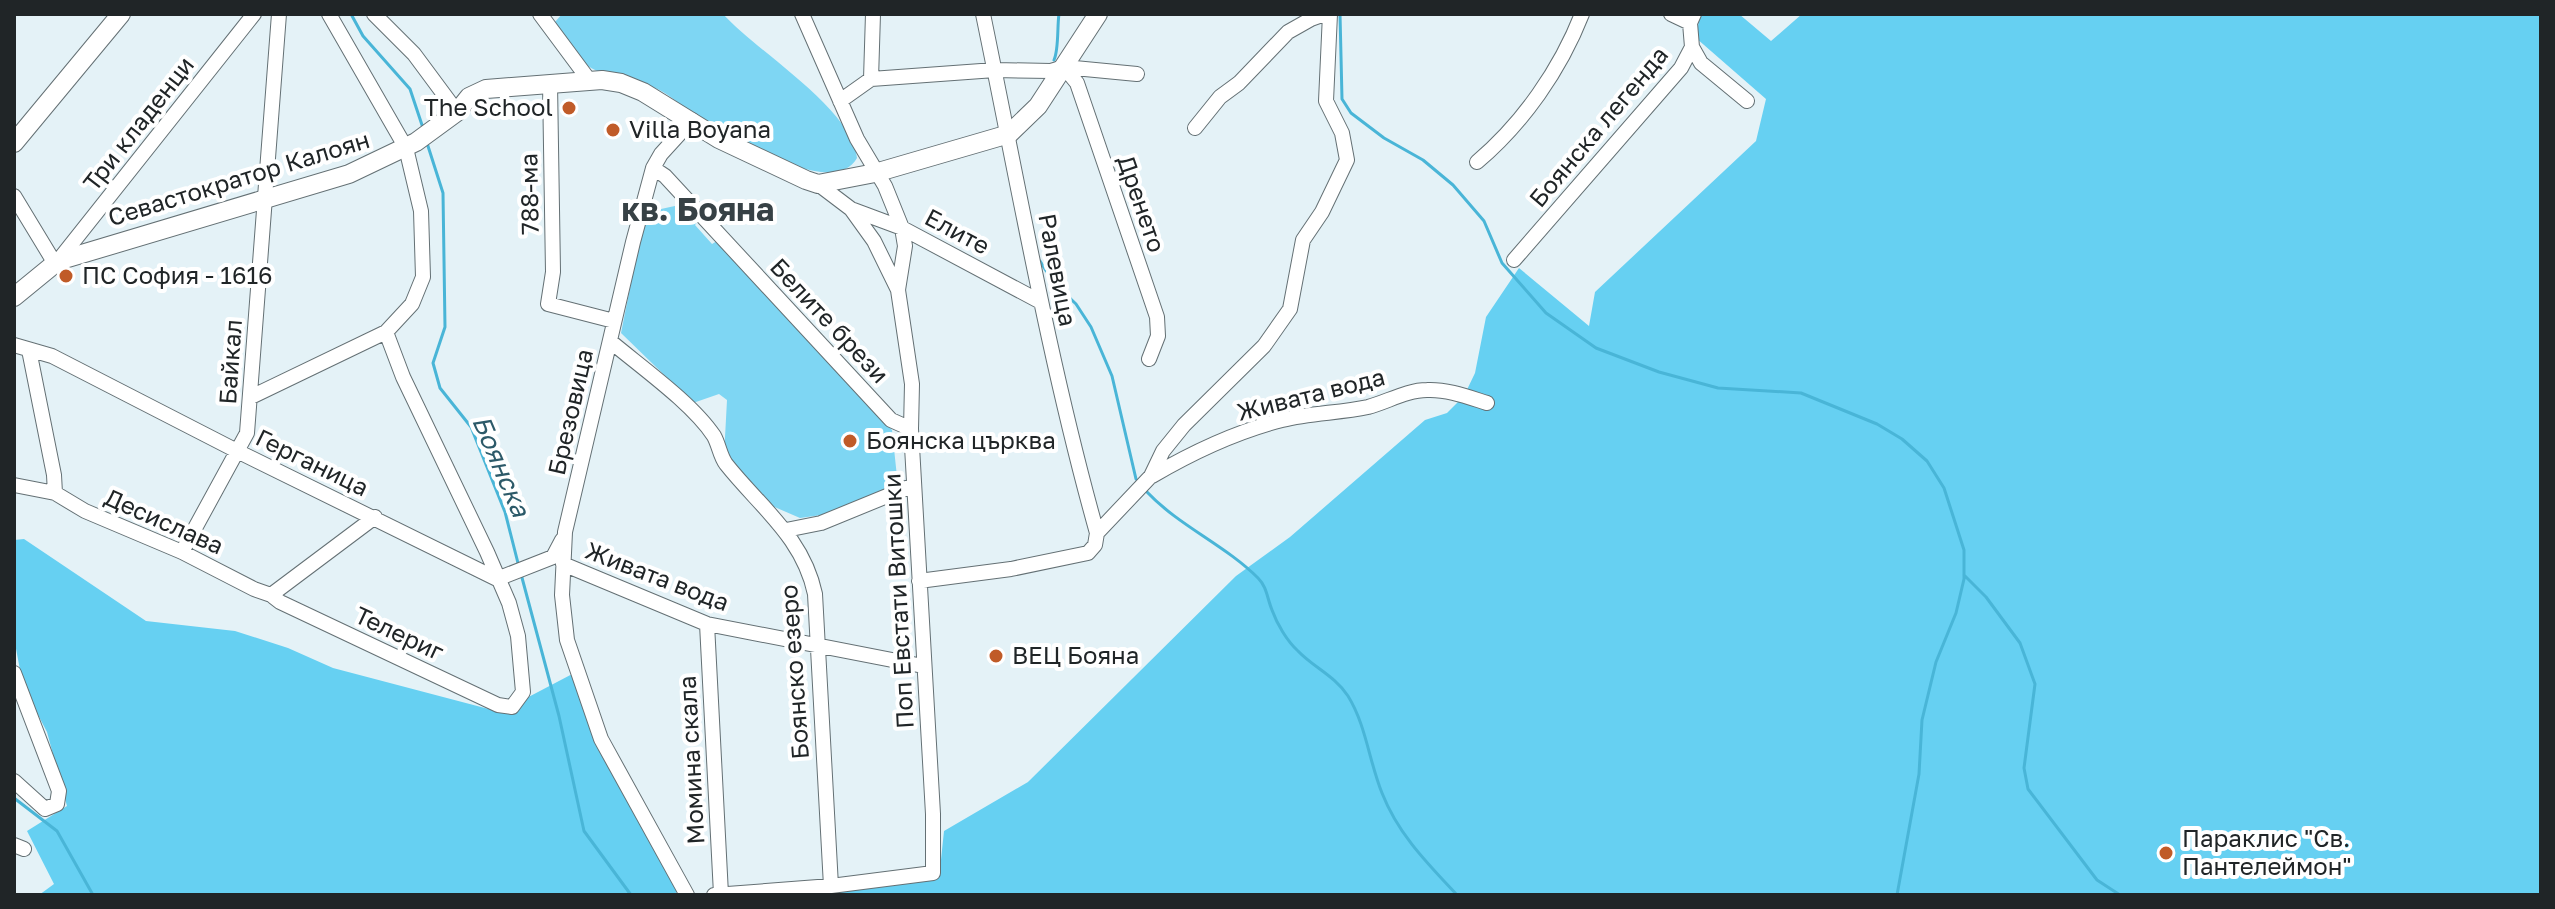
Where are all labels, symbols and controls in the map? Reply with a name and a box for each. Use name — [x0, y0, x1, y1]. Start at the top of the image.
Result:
street label: Боянска легенда — [1522, 40, 1673, 212]
street label: Три кладенци — [76, 50, 199, 196]
place label: The School — [424, 92, 553, 121]
marker: The School — [560, 99, 578, 117]
place label: Villa Boyana — [629, 114, 771, 143]
marker: Villa Boyana — [604, 121, 622, 139]
street label: Севастократор Калоян — [104, 124, 373, 231]
street label: Дренето — [1112, 151, 1172, 256]
street label: 788-ма — [513, 153, 544, 235]
district label: кв. Бояна — [622, 190, 774, 228]
street label: Елите — [920, 202, 995, 260]
street label: Ралевица — [1033, 211, 1084, 328]
street label: Белите брези — [765, 252, 895, 388]
place label: ПС София - 1616 — [82, 260, 273, 289]
marker: ПС София - 1616 — [57, 267, 75, 285]
street label: Байкал — [212, 318, 247, 405]
street label: Брезовица — [541, 346, 598, 478]
street label: Живата вода — [1234, 361, 1388, 426]
water label: Боянска — [466, 410, 537, 522]
street label: Герганица — [252, 422, 374, 501]
place label: Боянска църква — [866, 425, 1056, 454]
marker: Боянска църква — [841, 432, 859, 450]
street label: Поп Евстати Витошки — [876, 473, 919, 729]
street label: Десислава — [101, 482, 228, 560]
street label: Живата вода — [582, 535, 733, 616]
street label: Боянско езеро — [773, 584, 814, 760]
street label: Телериг — [351, 599, 449, 666]
place label: ВЕЦ Бояна — [1012, 640, 1139, 669]
marker: ВЕЦ Бояна — [987, 647, 1005, 665]
street label: Момина скала — [672, 675, 709, 845]
place label: Параклис "Св. Пантелеймон" — [2182, 823, 2352, 880]
marker: Параклис "Св. Пантелеймон" — [2157, 844, 2175, 862]

